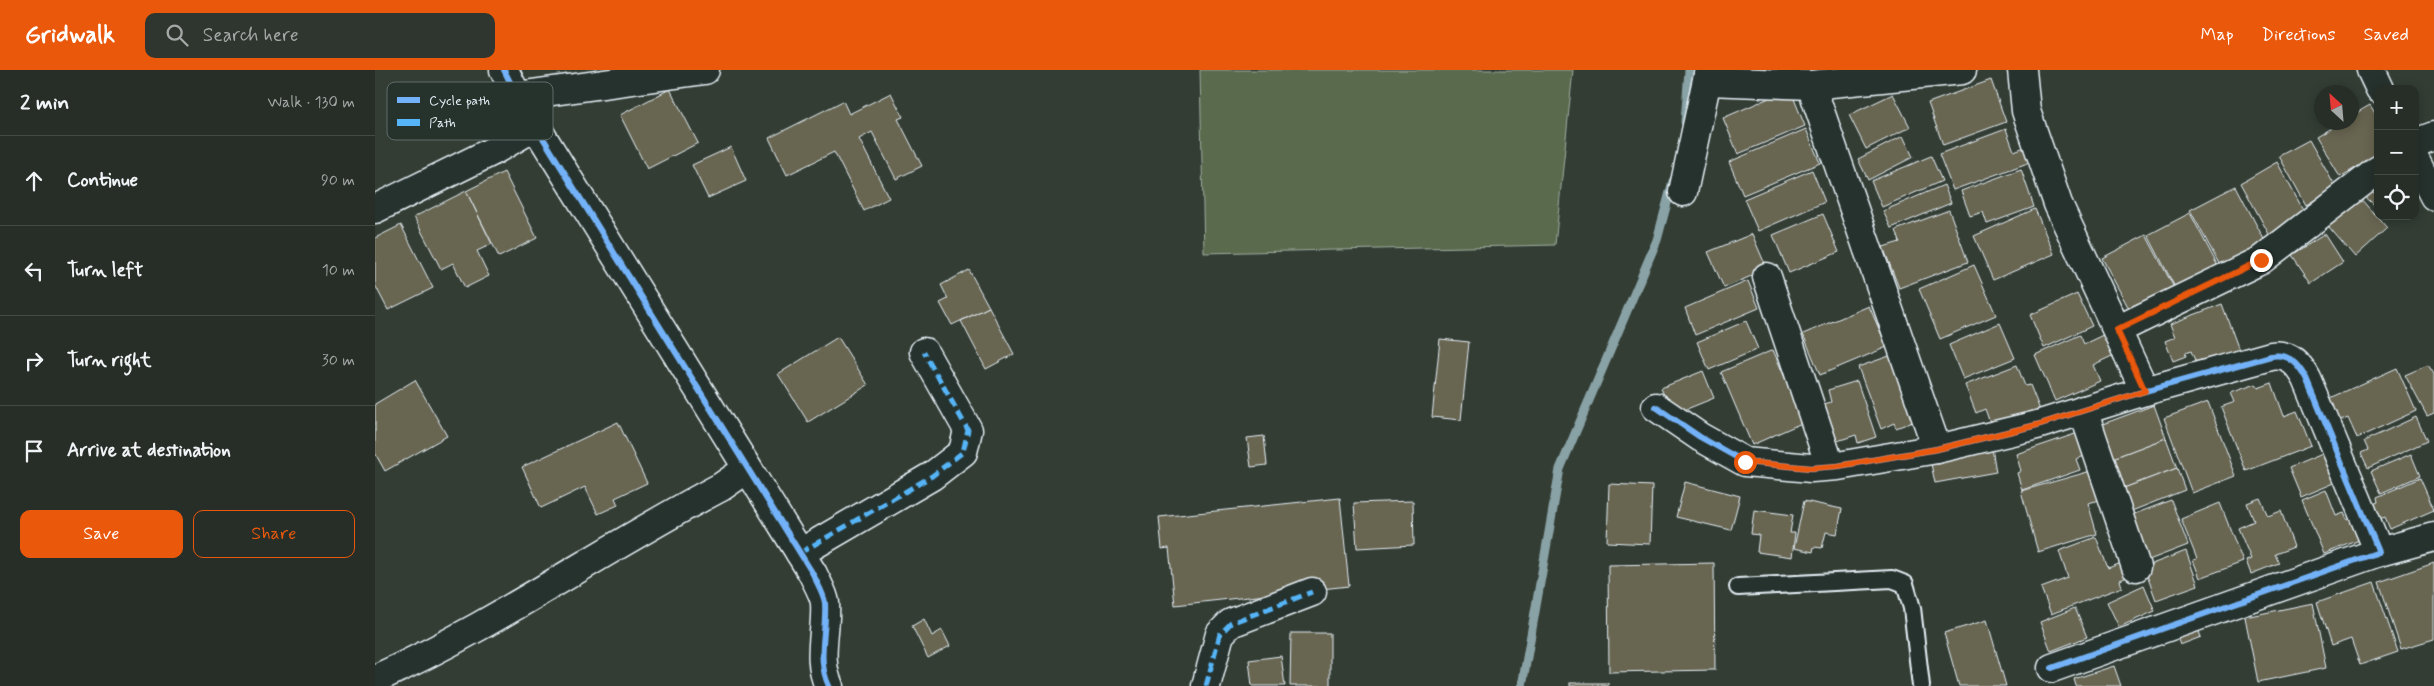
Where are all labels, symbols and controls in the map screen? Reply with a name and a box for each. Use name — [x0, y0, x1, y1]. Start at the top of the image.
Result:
search box — [145, 13, 495, 58]
text: Gridwalk — [25, 20, 115, 51]
icon: search — [163, 21, 191, 49]
text: Search here — [203, 23, 298, 48]
text: Map — [2201, 23, 2234, 47]
text: Directions — [2262, 23, 2336, 47]
text: Saved — [2364, 23, 2409, 47]
legend — [387, 82, 553, 140]
north arrow — [2314, 85, 2359, 130]
map controls — [2374, 85, 2419, 220]
button: + — [2374, 85, 2419, 130]
text: 2 min — [20, 89, 69, 117]
text: Walk · 130 m — [268, 92, 355, 113]
text: Cycle path — [429, 92, 490, 110]
text: Path — [429, 114, 456, 132]
button: − — [2374, 130, 2419, 175]
icon: ahead — [20, 167, 48, 195]
text: Continue — [67, 168, 138, 193]
text: 90 m — [321, 170, 355, 191]
button: locate — [2374, 175, 2419, 220]
route end — [2250, 249, 2273, 272]
icon: left — [20, 257, 48, 285]
text: Turn left — [67, 258, 143, 283]
text: 10 m — [322, 260, 355, 281]
icon: right — [20, 347, 48, 375]
text: Turn right — [67, 348, 151, 373]
text: 30 m — [322, 350, 355, 371]
icon: arrive — [20, 437, 48, 465]
text: Arrive at destination — [67, 438, 231, 463]
route start — [1734, 451, 1757, 474]
button: Save — [20, 510, 183, 558]
button: Share — [193, 510, 355, 558]

